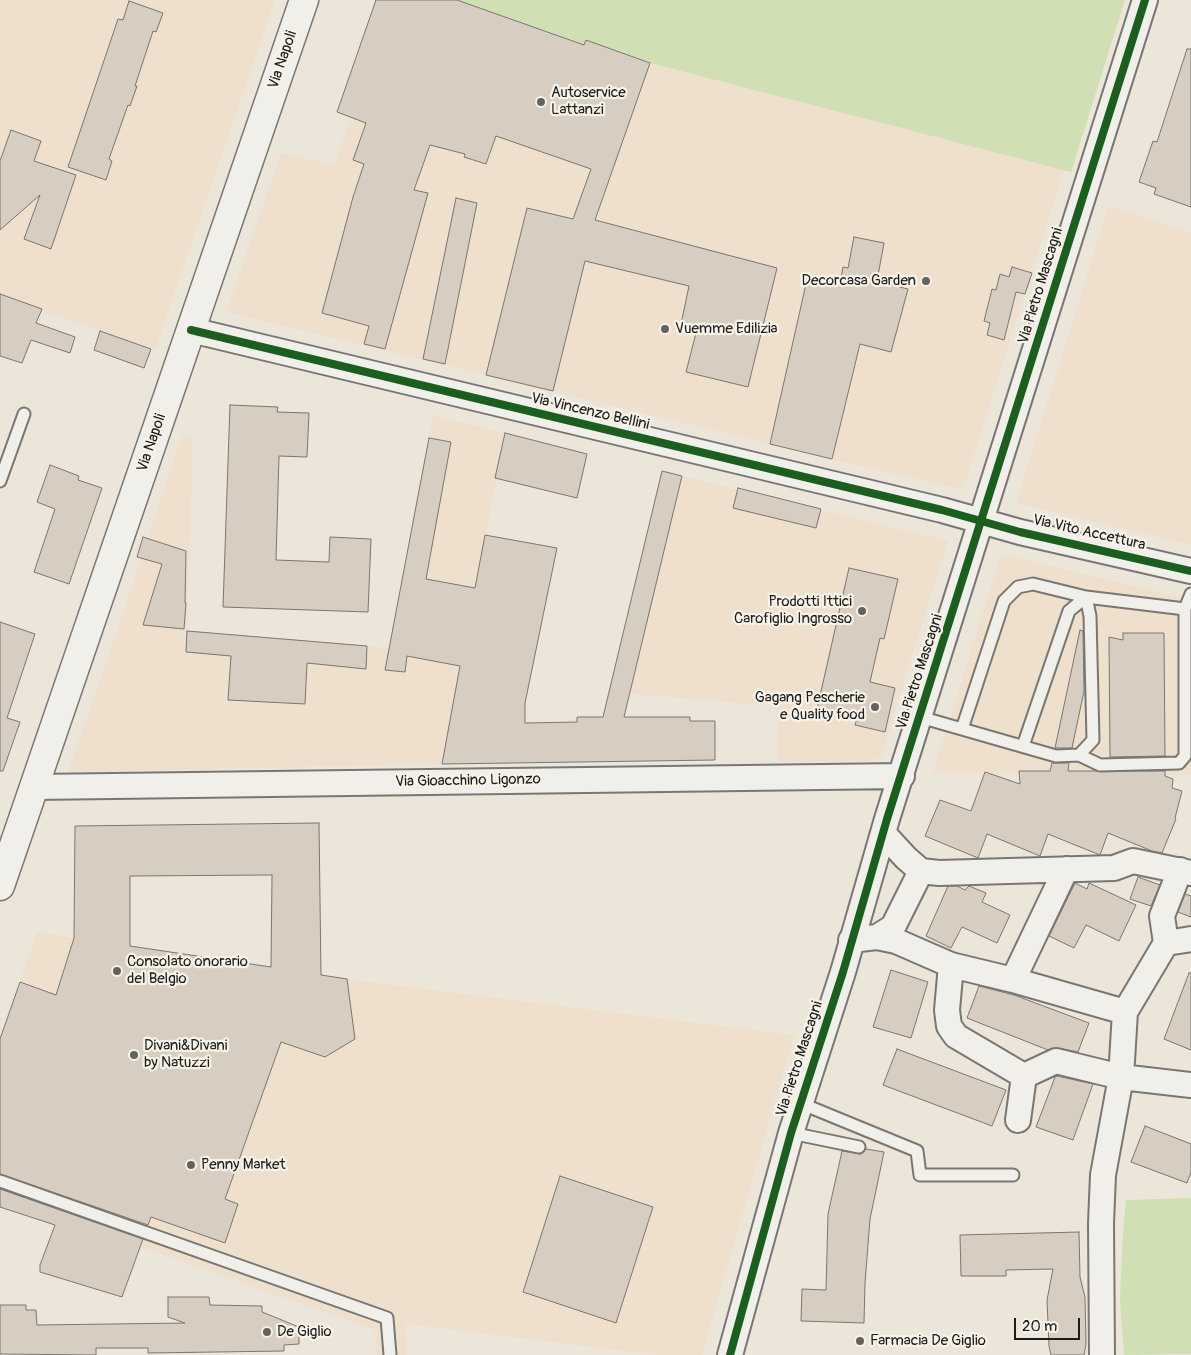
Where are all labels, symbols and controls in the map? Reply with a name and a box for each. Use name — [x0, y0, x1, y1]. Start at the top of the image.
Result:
street label: Via Napoli — [265, 29, 301, 91]
place label: Autoservice Lattanzi — [551, 84, 626, 119]
marker: Autoservice Lattanzi — [535, 96, 547, 108]
street label: Via Pietro Mascagni — [1015, 226, 1067, 346]
place label: Decorcasa Garden — [802, 272, 916, 290]
marker: Decorcasa Garden — [920, 275, 932, 287]
place label: Vuemme Edilizia — [675, 320, 778, 338]
marker: Vuemme Edilizia — [659, 323, 671, 335]
street label: Via Vincenzo Bellini — [529, 390, 651, 434]
street label: Via Napoli — [134, 412, 170, 474]
street label: Via Vito Accettura — [1031, 511, 1147, 555]
place label: Prodotti Ittici Carofiglio Ingrosso — [734, 593, 852, 628]
marker: Prodotti Ittici Carofiglio Ingrosso — [856, 605, 868, 617]
street label: Via Pietro Mascagni — [893, 612, 947, 732]
place label: Gagang Pescherie e Quality food — [755, 689, 865, 724]
marker: Gagang Pescherie e Quality food — [869, 701, 881, 713]
street label: Via Gioacchino Ligonzo — [395, 771, 541, 791]
place label: Consolato onorario del Belgio — [127, 953, 248, 988]
marker: Consolato onorario del Belgio — [111, 965, 123, 977]
street label: Via Pietro Mascagni — [773, 999, 827, 1119]
place label: Divani&Divani by Natuzzi — [144, 1037, 227, 1072]
marker: Divani&Divani by Natuzzi — [128, 1049, 140, 1061]
place label: Penny Market — [201, 1156, 286, 1174]
marker: Penny Market — [185, 1159, 197, 1171]
scale bar — [1016, 1308, 1082, 1340]
text: 20 m — [1022, 1317, 1057, 1336]
place label: De Giglio — [277, 1323, 332, 1341]
marker: De Giglio — [261, 1326, 273, 1338]
place label: Farmacia De Giglio — [870, 1332, 986, 1350]
marker: Farmacia De Giglio — [854, 1335, 866, 1347]

